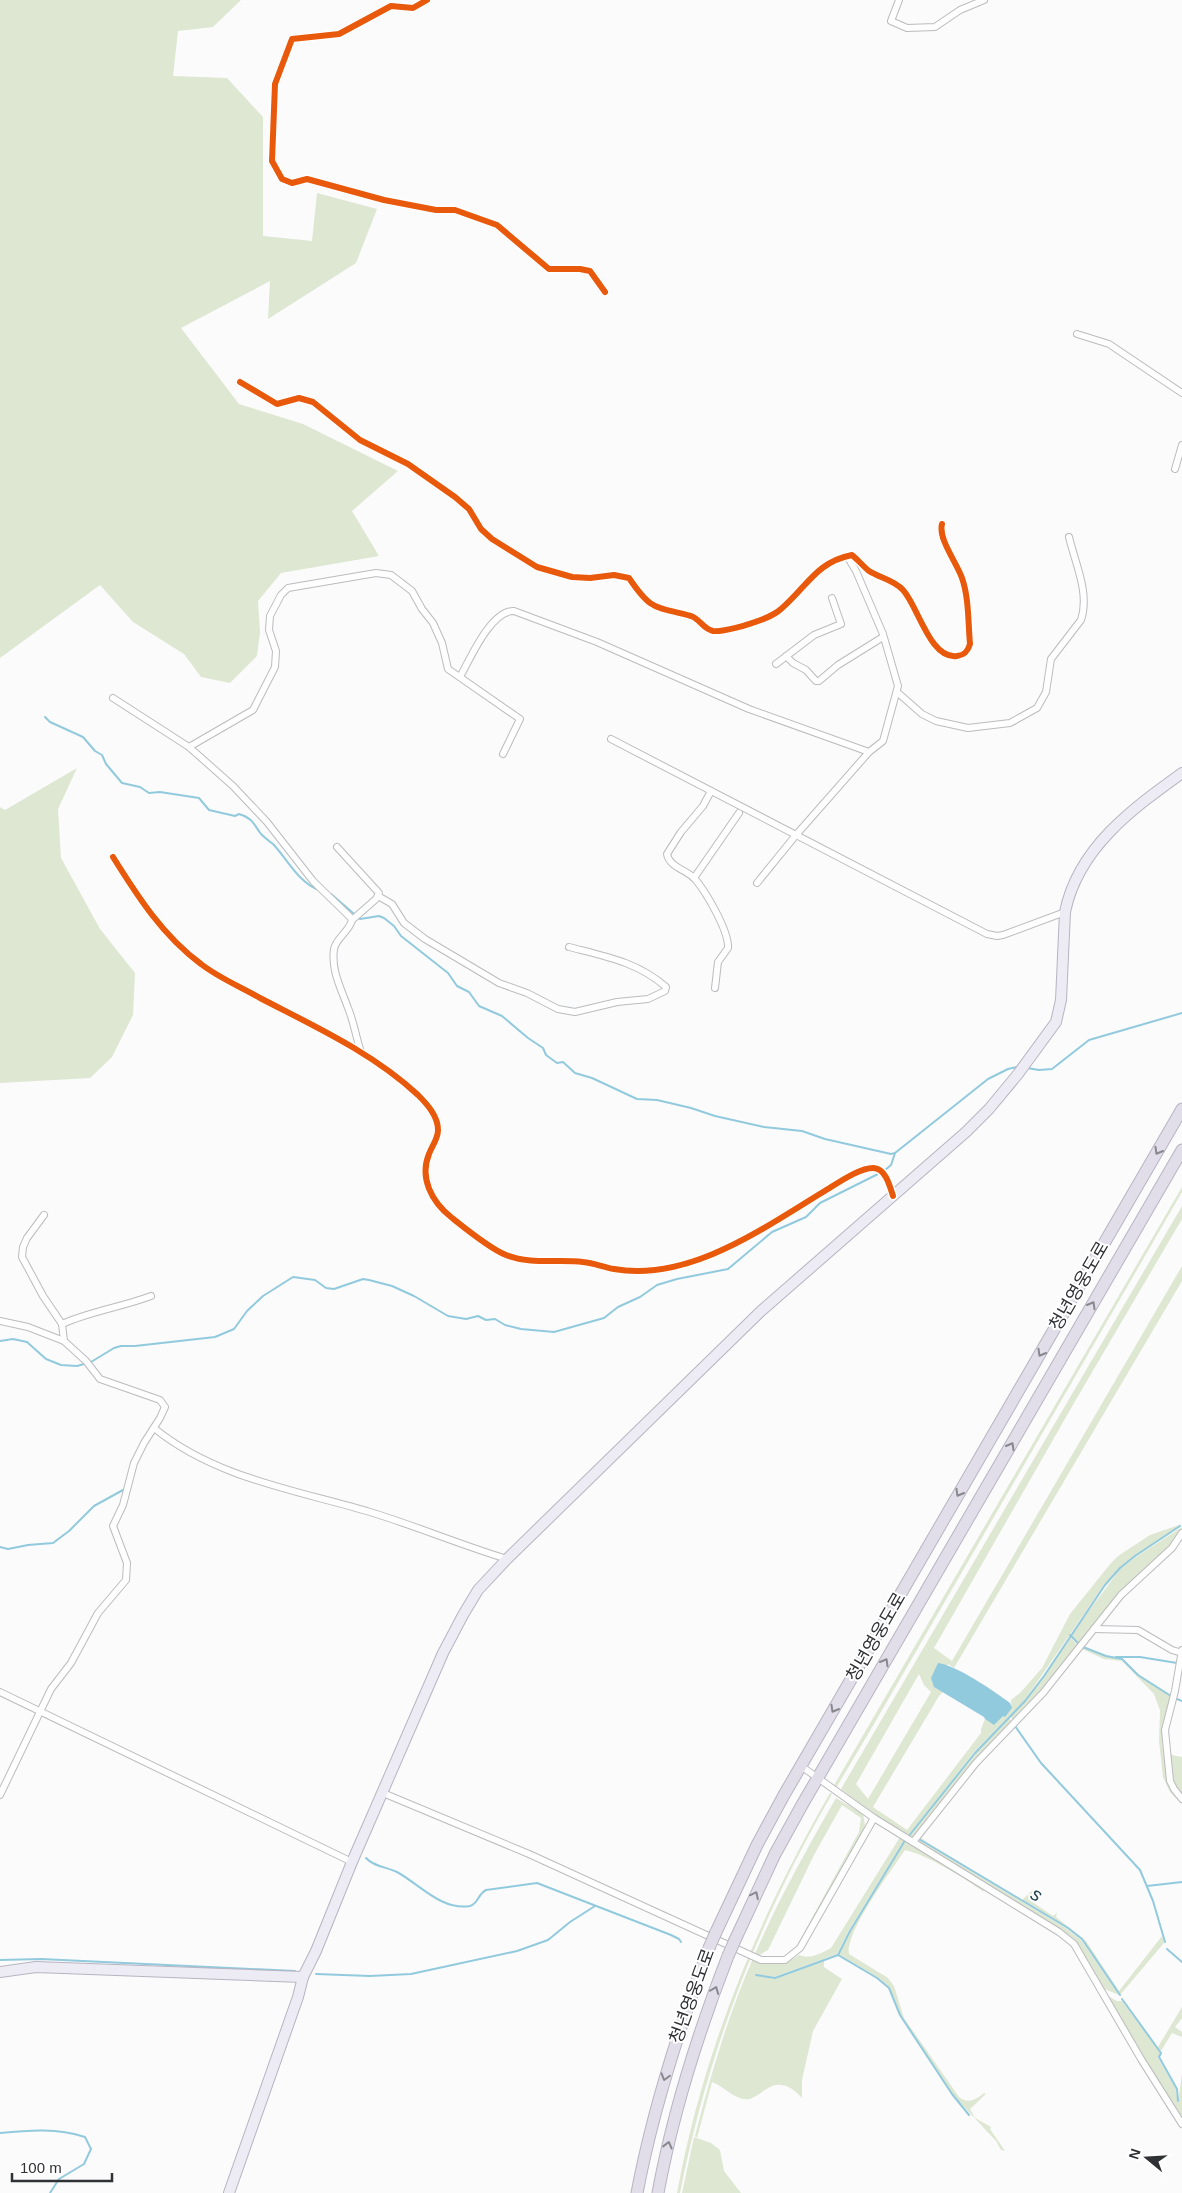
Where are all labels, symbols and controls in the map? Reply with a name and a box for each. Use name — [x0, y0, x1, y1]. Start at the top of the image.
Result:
one-way arrow — [1154, 1146, 1164, 1155]
street label: 청년영웅도로 — [1045, 1238, 1113, 1334]
one-way arrow — [1086, 1302, 1096, 1311]
one-way arrow — [1037, 1347, 1047, 1356]
one-way arrow — [1004, 1442, 1014, 1451]
one-way arrow — [956, 1488, 966, 1497]
street label: 청년영웅도로 — [842, 1589, 910, 1685]
one-way arrow — [879, 1658, 889, 1667]
one-way arrow — [830, 1704, 840, 1713]
water label: s — [1027, 1883, 1047, 1906]
one-way arrow — [749, 1892, 759, 1901]
street label: 청년영웅도로 — [666, 1946, 718, 2046]
one-way arrow — [709, 1986, 719, 1995]
one-way arrow — [660, 2072, 670, 2081]
north arrow — [1122, 2133, 1172, 2183]
one-way arrow — [662, 2141, 673, 2150]
text: N — [1125, 2147, 1144, 2161]
scale bar — [12, 2150, 112, 2182]
text: 100 m — [20, 2159, 62, 2176]

